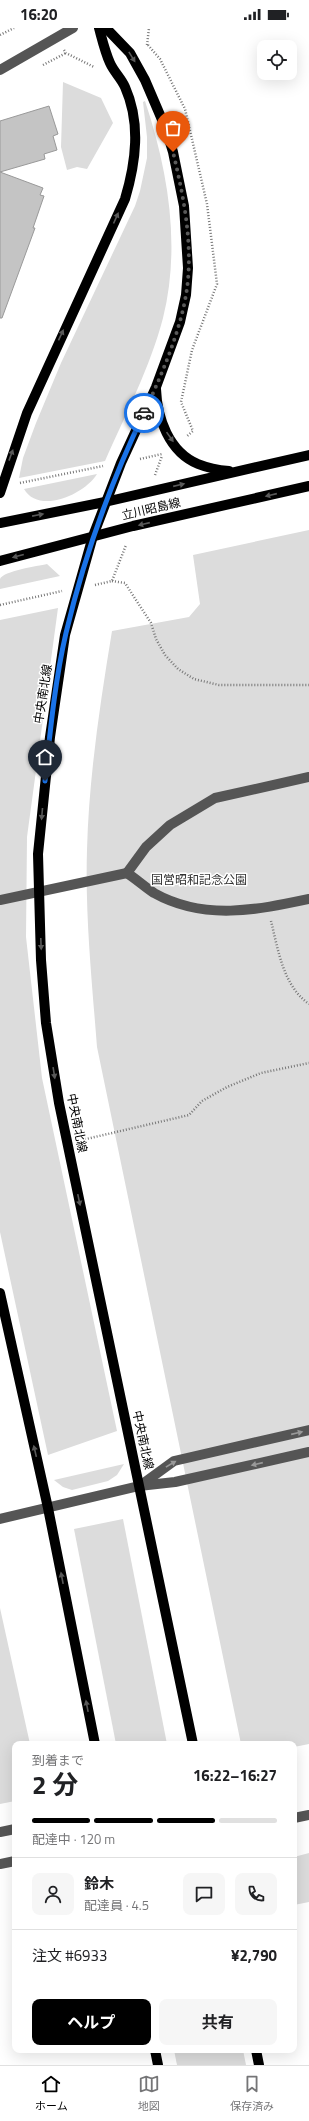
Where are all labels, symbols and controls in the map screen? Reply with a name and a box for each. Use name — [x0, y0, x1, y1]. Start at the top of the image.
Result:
text: 16:20 — [20, 3, 57, 26]
map controls — [257, 40, 297, 80]
button: locate — [257, 40, 297, 80]
one-way arrow — [128, 52, 135, 63]
pin — [156, 111, 190, 152]
icon: bag — [162, 117, 184, 139]
one-way arrow — [113, 212, 119, 223]
one-way arrow — [58, 330, 64, 341]
courier — [124, 393, 164, 433]
icon: car — [133, 402, 155, 424]
one-way arrow — [166, 432, 174, 443]
one-way arrow — [9, 449, 15, 461]
one-way arrow — [173, 482, 185, 488]
one-way arrow — [265, 492, 277, 498]
street label: 立川昭島線 — [120, 493, 182, 525]
one-way arrow — [32, 512, 44, 518]
one-way arrow — [138, 521, 150, 527]
one-way arrow — [12, 553, 24, 559]
street label: 中央南北線 — [28, 663, 57, 725]
pin — [28, 740, 62, 781]
icon: home — [34, 746, 56, 768]
one-way arrow — [39, 808, 46, 820]
park label: 国営昭和記念公園 — [151, 870, 247, 889]
one-way arrow — [38, 938, 44, 951]
one-way arrow — [51, 1067, 57, 1079]
street label: 中央南北線 — [62, 1092, 93, 1154]
one-way arrow — [77, 1194, 83, 1206]
street label: 中央南北線 — [128, 1409, 159, 1471]
one-way arrow — [291, 1429, 303, 1435]
one-way arrow — [32, 1445, 38, 1457]
one-way arrow — [165, 1460, 177, 1467]
one-way arrow — [251, 1461, 263, 1467]
one-way arrow — [59, 1572, 65, 1584]
one-way arrow — [84, 1700, 90, 1712]
text: 到着まで — [32, 1750, 84, 1770]
text: 16:22–16:27 — [193, 1764, 277, 1787]
text: 2 分 — [32, 1765, 78, 1804]
text: 配達中 · 120 m — [32, 1829, 115, 1849]
text: 鈴木 — [84, 1872, 114, 1895]
button: person — [32, 1873, 74, 1915]
button: chat — [183, 1873, 225, 1915]
button: phone — [235, 1873, 277, 1915]
text: 配達員 · 4.5 — [84, 1895, 149, 1915]
text: 注文 #6933 — [32, 1944, 107, 1967]
text: ¥2,790 — [231, 1944, 277, 1967]
button: ヘルプ — [32, 1999, 151, 2045]
button: 共有 — [159, 1999, 277, 2045]
tab: ホーム — [35, 2073, 68, 2114]
tab: 地図 — [138, 2073, 160, 2114]
tab: 保存済み — [230, 2073, 274, 2114]

